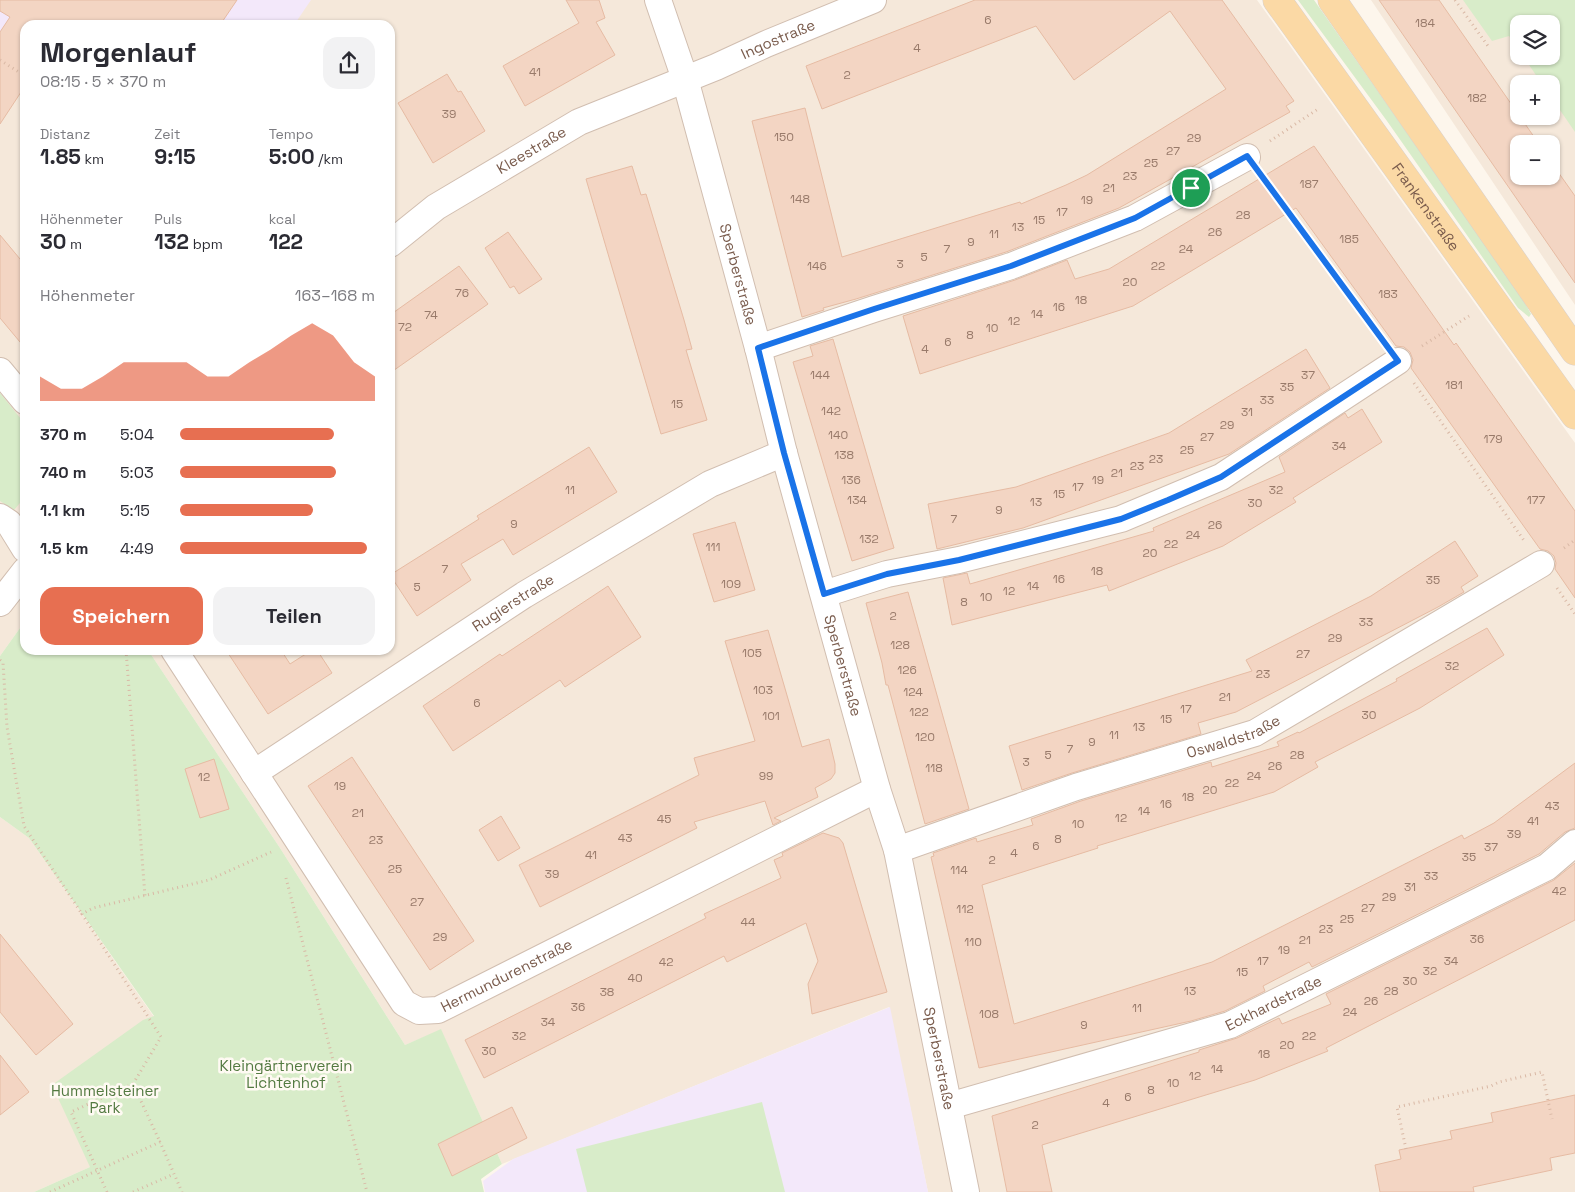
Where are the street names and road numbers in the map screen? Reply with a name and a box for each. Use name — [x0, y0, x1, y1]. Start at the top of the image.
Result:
street label: Ingostraße — [738, 15, 818, 63]
street label: Kleestraße — [493, 122, 569, 178]
street label: Frankenstraße — [1388, 159, 1464, 255]
street label: Sperberstraße — [716, 221, 761, 327]
street label: Rugierstraße — [468, 569, 557, 636]
street label: Sperberstraße — [820, 613, 866, 718]
street label: Oswaldstraße — [1184, 710, 1283, 762]
street label: Hermundurenstraße — [437, 934, 575, 1016]
street label: Eckhardstraße — [1222, 971, 1325, 1035]
street label: Sperberstraße — [920, 1005, 959, 1112]

